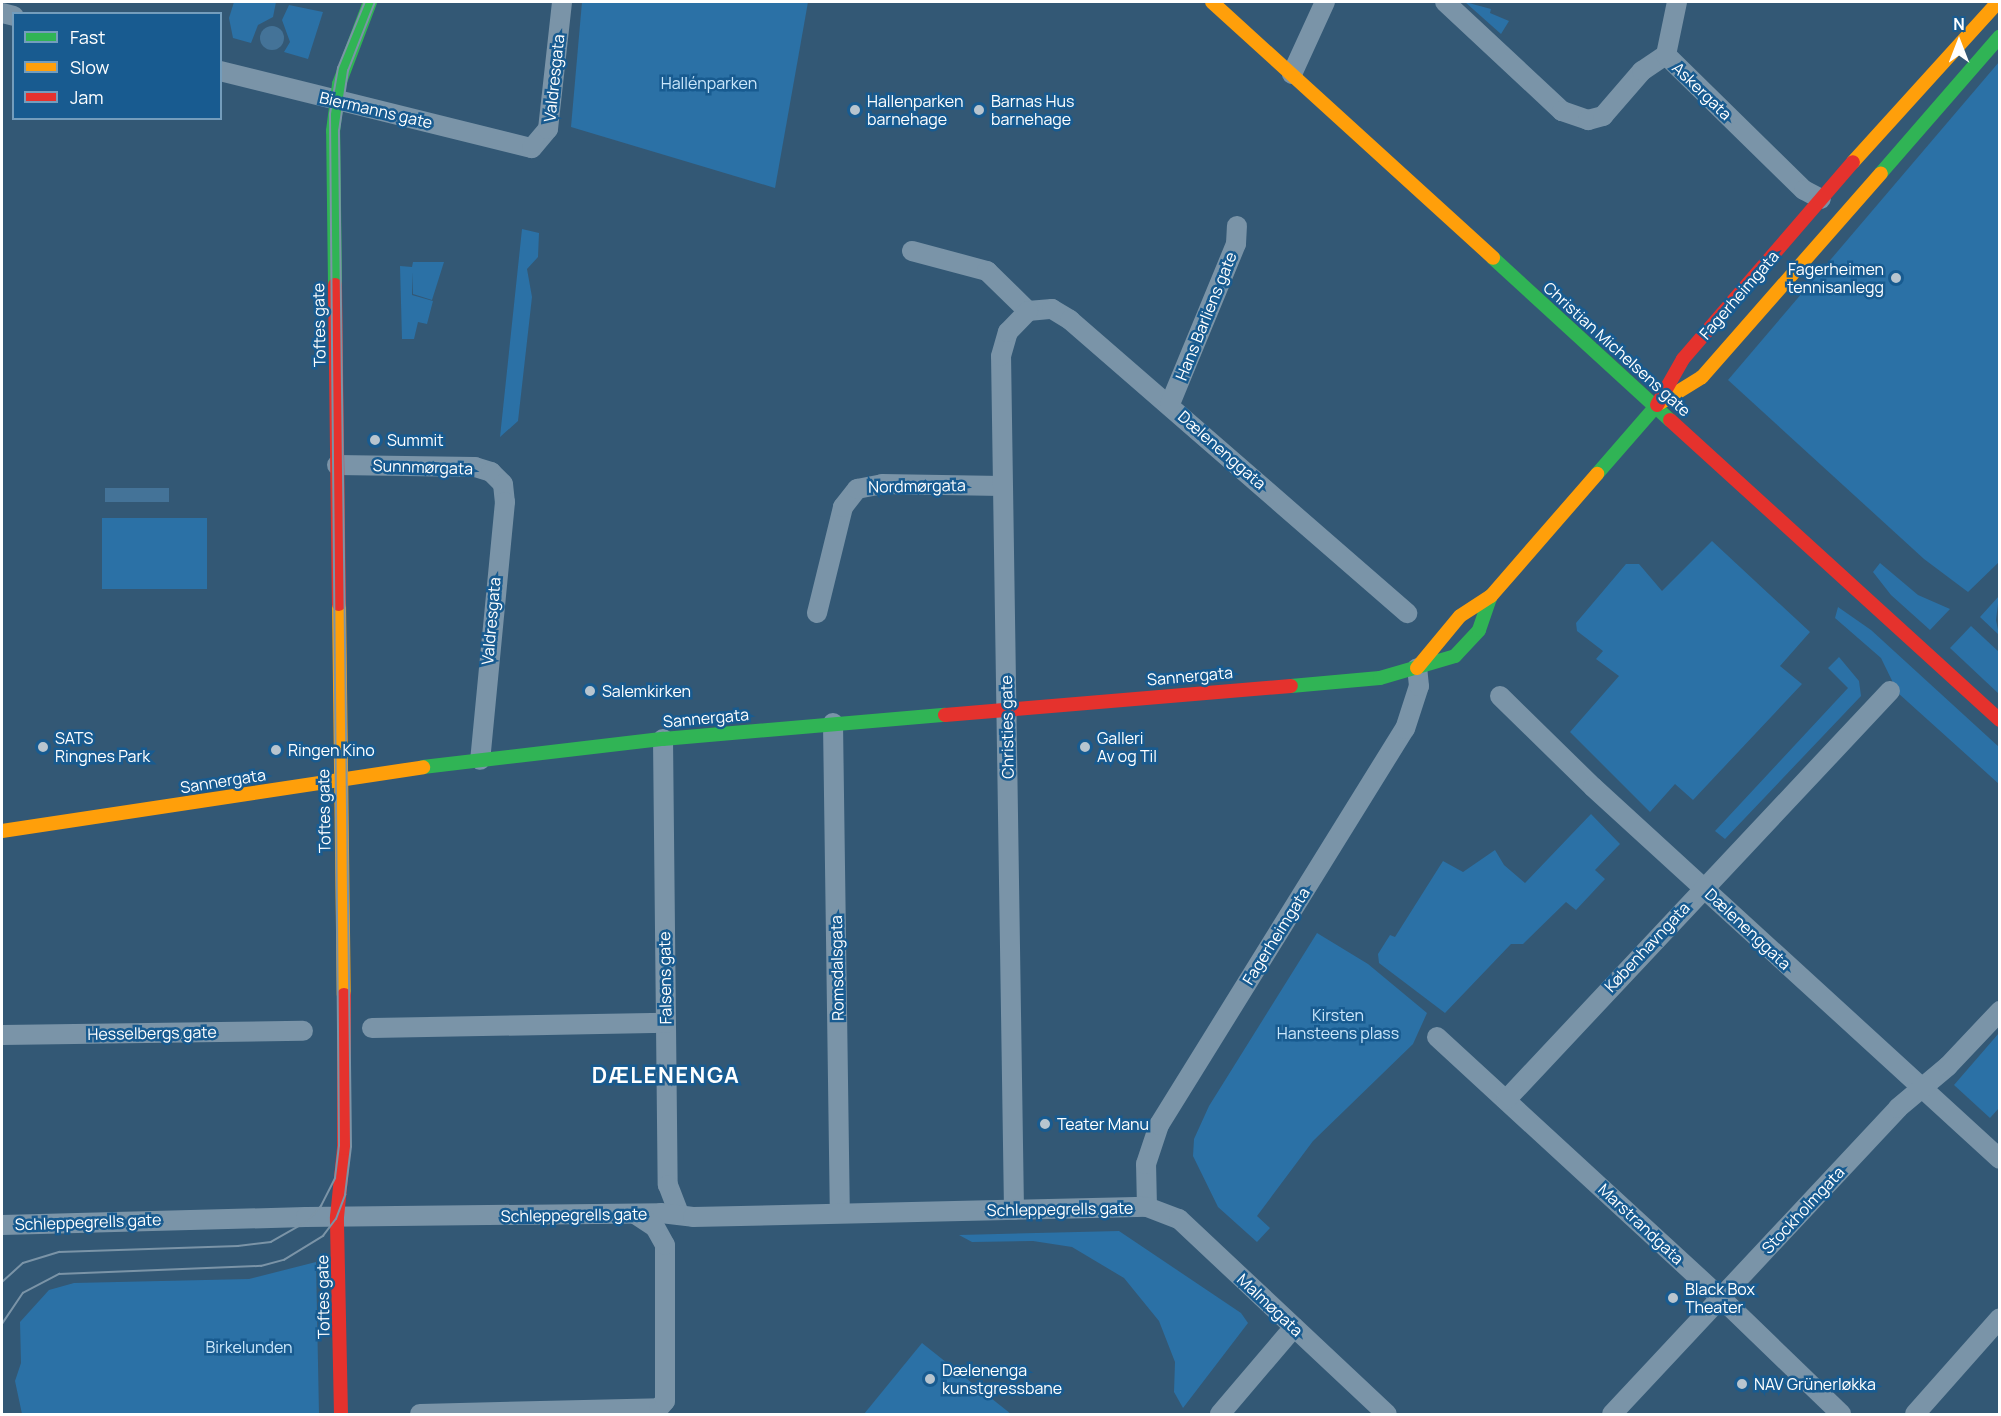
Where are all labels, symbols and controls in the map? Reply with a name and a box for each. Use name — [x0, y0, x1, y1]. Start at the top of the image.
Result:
legend — [12, 12, 222, 120]
north arrow — [1929, 12, 1989, 72]
text: N — [1953, 13, 1965, 35]
text: Fast — [70, 25, 105, 49]
street label: Valdresgata — [540, 33, 568, 123]
text: Slow — [70, 55, 109, 79]
street label: Askergata — [1668, 58, 1736, 124]
park label: Hallénparken — [661, 73, 757, 93]
text: Jam — [70, 85, 104, 109]
street label: Biermanns gate — [318, 88, 434, 132]
place label: Hallenparken barnehage — [867, 91, 963, 129]
place label: Barnas Hus barnehage — [991, 91, 1074, 129]
marker: Hallenparken barnehage — [848, 103, 862, 117]
marker: Barnas Hus barnehage — [972, 103, 986, 117]
street label: Fagerheimgata — [1695, 247, 1783, 343]
street label: Hans Barliens gate — [1171, 249, 1241, 383]
place label: Fagerheimen tennisanlegg — [1787, 259, 1884, 297]
marker: Fagerheimen tennisanlegg — [1889, 271, 1903, 285]
street label: Christian Michelsens gate — [1539, 278, 1695, 420]
street label: Toftes gate — [309, 283, 329, 367]
street label: Dælenenggata — [1174, 407, 1270, 493]
place label: Summit — [387, 430, 444, 450]
marker: Summit — [368, 433, 382, 447]
street label: Sunnmørgata — [372, 456, 474, 478]
street label: Nordmørgata — [868, 476, 966, 496]
street label: Valdresgata — [478, 576, 504, 666]
street label: Sannergata — [1146, 663, 1234, 689]
street label: Christies gate — [996, 675, 1018, 779]
place label: Salemkirken — [602, 681, 691, 701]
marker: Salemkirken — [583, 684, 597, 698]
street label: Sannergata — [662, 705, 750, 731]
place label: SATS Ringnes Park — [55, 728, 150, 766]
place label: Galleri Av og Til — [1097, 728, 1157, 766]
marker: SATS Ringnes Park — [36, 740, 50, 754]
place label: Ringen Kino — [288, 740, 375, 760]
marker: Galleri Av og Til — [1078, 740, 1092, 754]
marker: Ringen Kino — [269, 743, 283, 757]
street label: Sannergata — [179, 765, 267, 797]
street label: Toftes gate — [314, 769, 334, 853]
street label: Fagerheimgata — [1238, 884, 1314, 988]
street label: Dælenenggata — [1701, 885, 1795, 973]
street label: Københavngata — [1601, 898, 1693, 996]
street label: Romsdalsgata — [826, 915, 848, 1021]
street label: Falsens gate — [655, 931, 675, 1025]
park label: Kirsten Hansteens plass — [1277, 1005, 1399, 1043]
street label: Hesselbergs gate — [87, 1022, 217, 1044]
district label: DÆLENENGA — [592, 1063, 740, 1089]
place label: Teater Manu — [1057, 1114, 1149, 1134]
marker: Teater Manu — [1038, 1117, 1052, 1131]
street label: Stockholmgata — [1758, 1162, 1848, 1258]
street label: Marstrandgata — [1594, 1180, 1688, 1268]
street label: Schleppegrells gate — [987, 1198, 1133, 1220]
street label: Schleppegrells gate — [501, 1204, 647, 1226]
street label: Schleppegrells gate — [14, 1210, 162, 1234]
street label: Toftes gate — [313, 1255, 333, 1339]
street label: Malmøgata — [1233, 1270, 1307, 1340]
place label: Black Box Theater — [1685, 1279, 1755, 1317]
marker: Black Box Theater — [1666, 1291, 1680, 1305]
park label: Birkelunden — [205, 1337, 293, 1357]
place label: Dælenenga kunstgressbane — [942, 1360, 1062, 1398]
marker: Dælenenga kunstgressbane — [923, 1372, 937, 1386]
place label: NAV Grünerløkka — [1754, 1374, 1876, 1394]
marker: NAV Grünerløkka — [1735, 1377, 1749, 1391]

